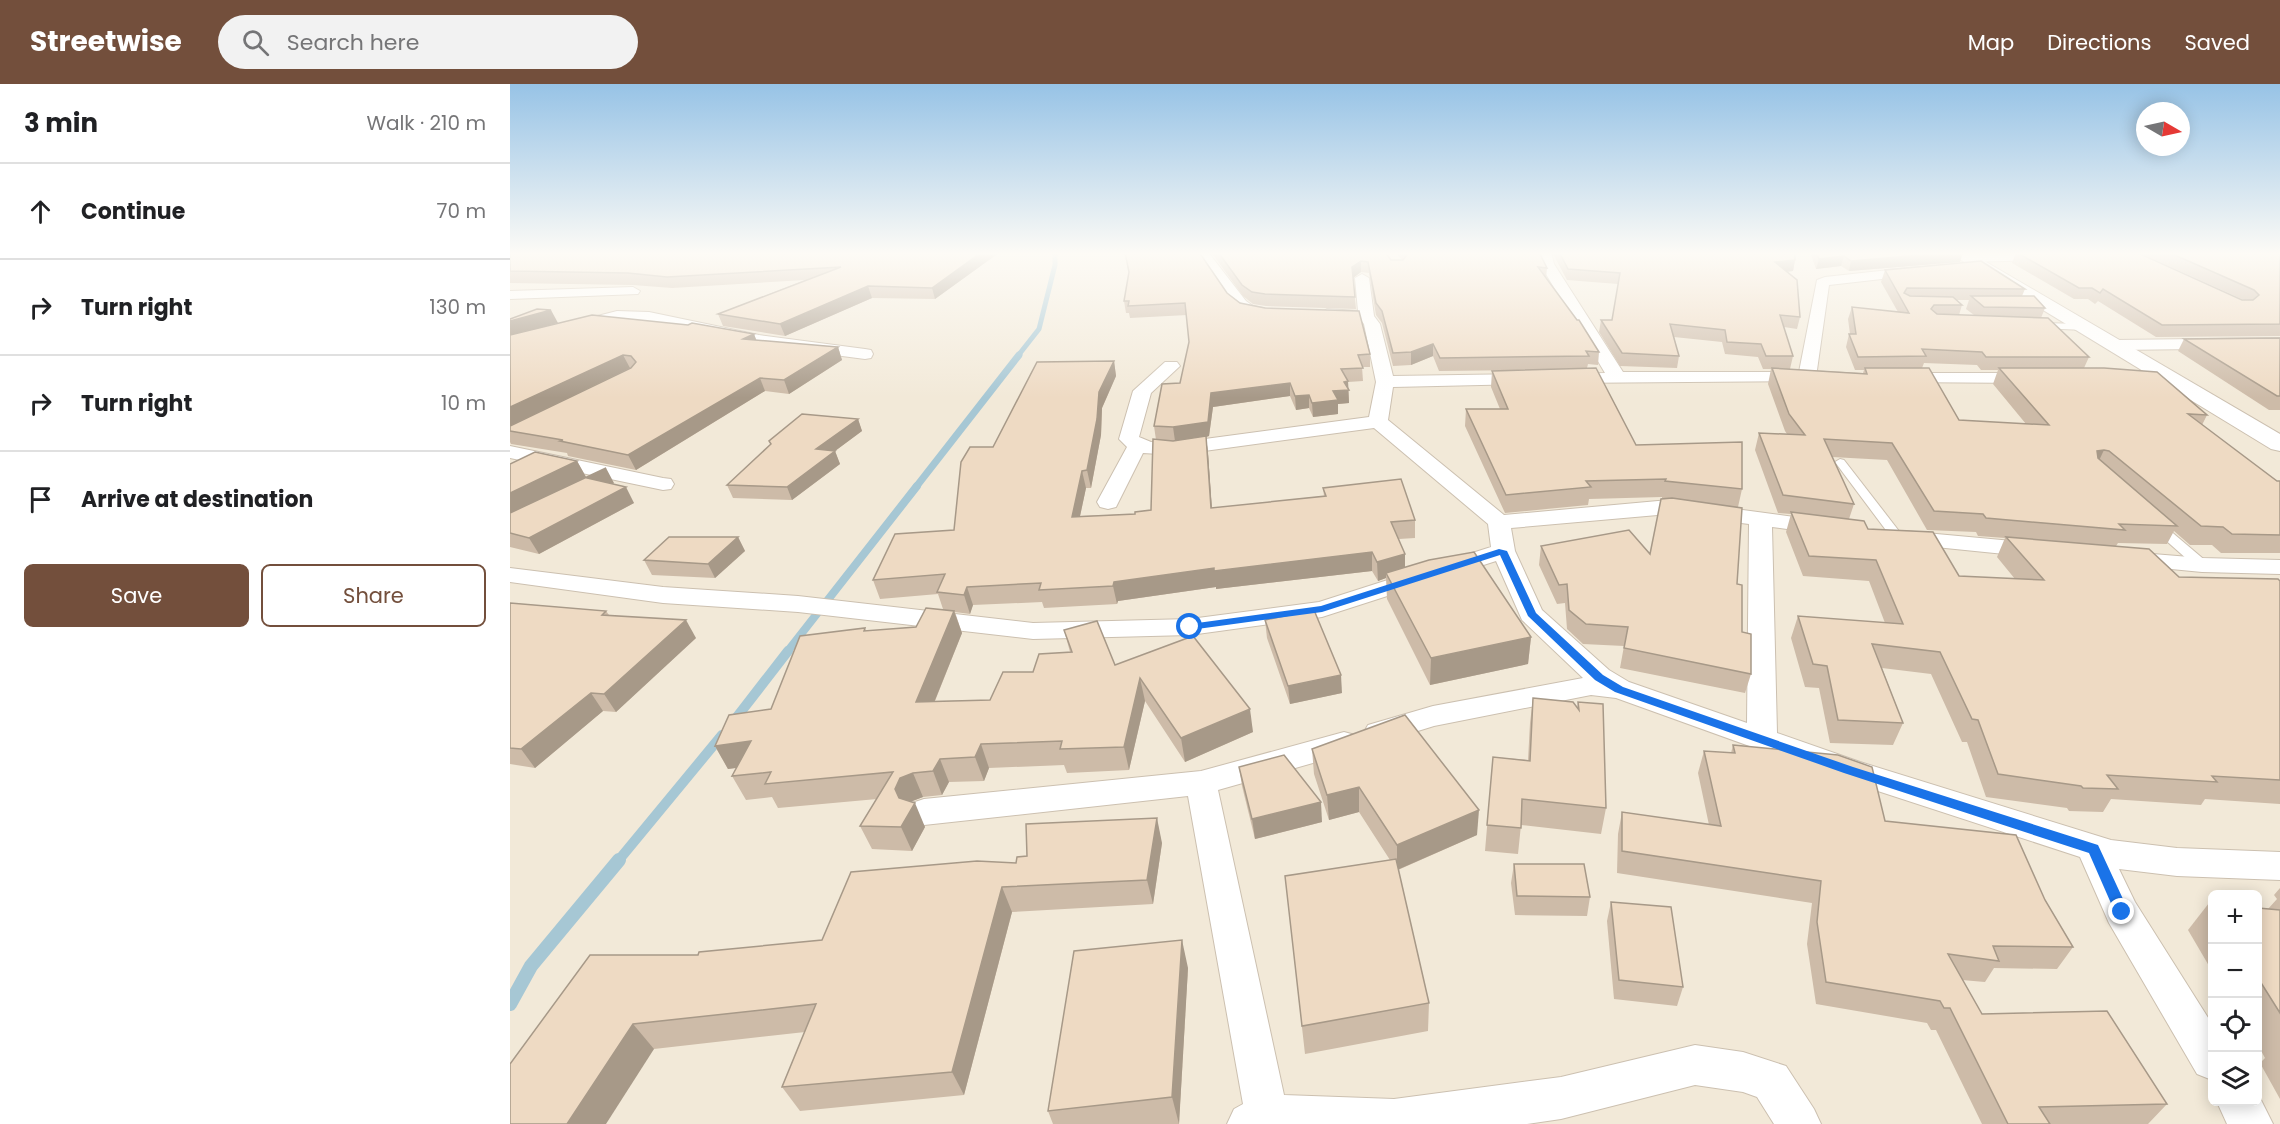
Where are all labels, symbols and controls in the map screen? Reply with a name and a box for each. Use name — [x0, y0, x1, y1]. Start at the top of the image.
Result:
search box — [218, 15, 638, 69]
text: Streetwise — [30, 22, 182, 61]
icon: search — [239, 26, 272, 59]
text: Search here — [287, 27, 419, 58]
text: Map — [1968, 28, 2014, 57]
text: Directions — [2047, 28, 2151, 57]
text: Saved — [2184, 28, 2250, 57]
north arrow — [2136, 102, 2190, 156]
text: 3 min — [24, 105, 98, 141]
text: Walk · 210 m — [366, 109, 486, 137]
icon: ahead — [24, 195, 57, 228]
text: Continue — [81, 196, 185, 227]
text: 70 m — [437, 197, 486, 225]
icon: right — [24, 291, 57, 324]
text: Turn right — [81, 292, 192, 323]
text: 130 m — [429, 293, 486, 321]
icon: right — [24, 387, 57, 420]
text: Turn right — [81, 388, 192, 419]
text: 10 m — [441, 389, 486, 417]
icon: arrive — [24, 483, 57, 516]
text: Arrive at destination — [81, 484, 313, 515]
button: Save — [24, 564, 249, 627]
button: Share — [261, 564, 486, 627]
route start — [1176, 613, 1202, 639]
map controls — [2208, 890, 2262, 1106]
button: + — [2208, 890, 2262, 944]
route end — [2108, 898, 2134, 924]
button: − — [2208, 944, 2262, 998]
button: locate — [2208, 998, 2262, 1052]
button: layers — [2208, 1052, 2262, 1106]

